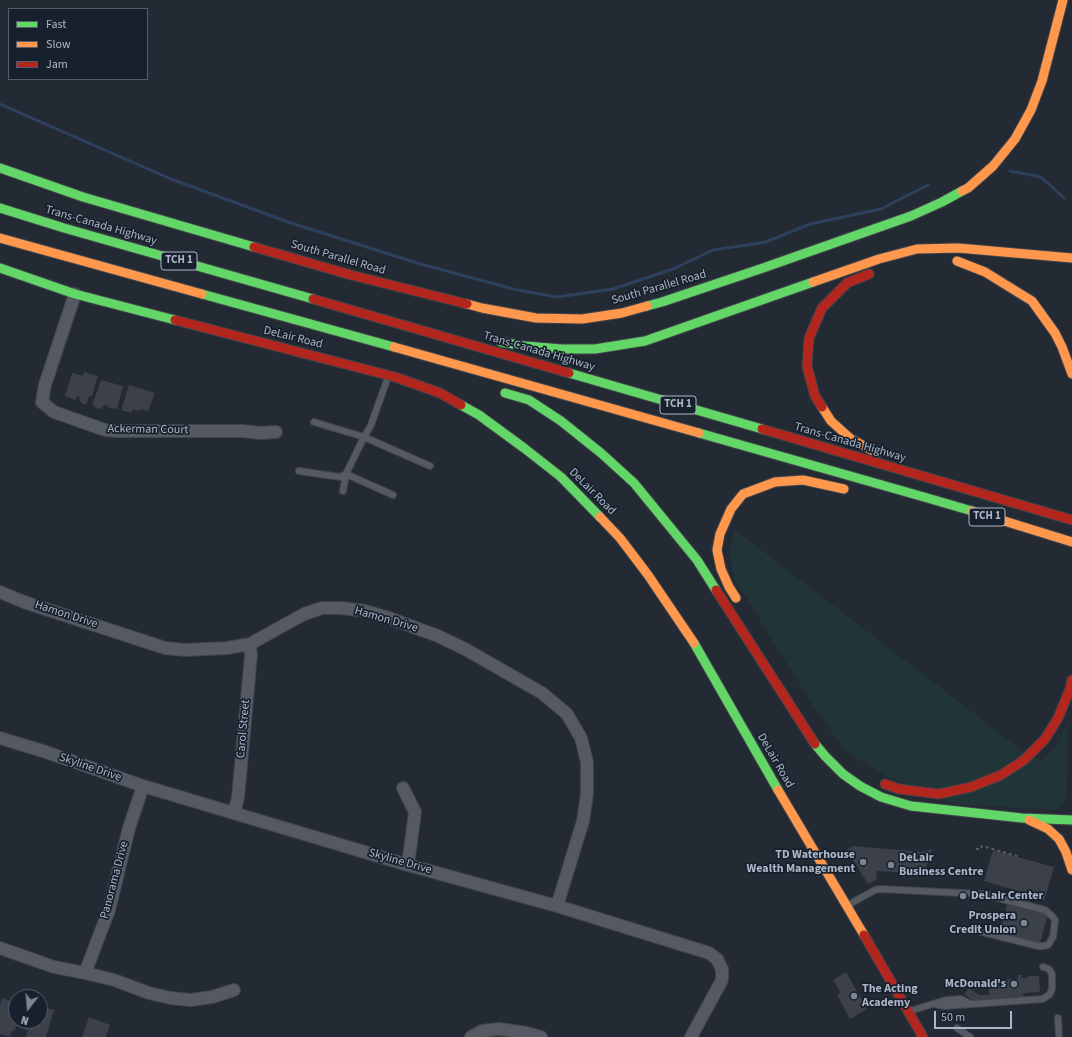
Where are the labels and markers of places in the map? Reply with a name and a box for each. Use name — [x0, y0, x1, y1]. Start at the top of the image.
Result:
place label: TD Waterhouse Wealth Management — [747, 848, 855, 876]
place label: DeLair Business Centre — [899, 851, 983, 879]
marker: TD Waterhouse Wealth Management — [858, 857, 868, 867]
marker: DeLair Business Centre — [886, 860, 896, 870]
place label: DeLair Center — [971, 889, 1043, 903]
marker: DeLair Center — [958, 891, 968, 901]
place label: Prospera Credit Union — [949, 909, 1016, 937]
marker: Prospera Credit Union — [1019, 918, 1029, 928]
place label: McDonald's — [945, 977, 1006, 991]
marker: McDonald's — [1009, 979, 1019, 989]
place label: The Acting Academy — [862, 982, 918, 1010]
marker: The Acting Academy — [849, 991, 859, 1001]

